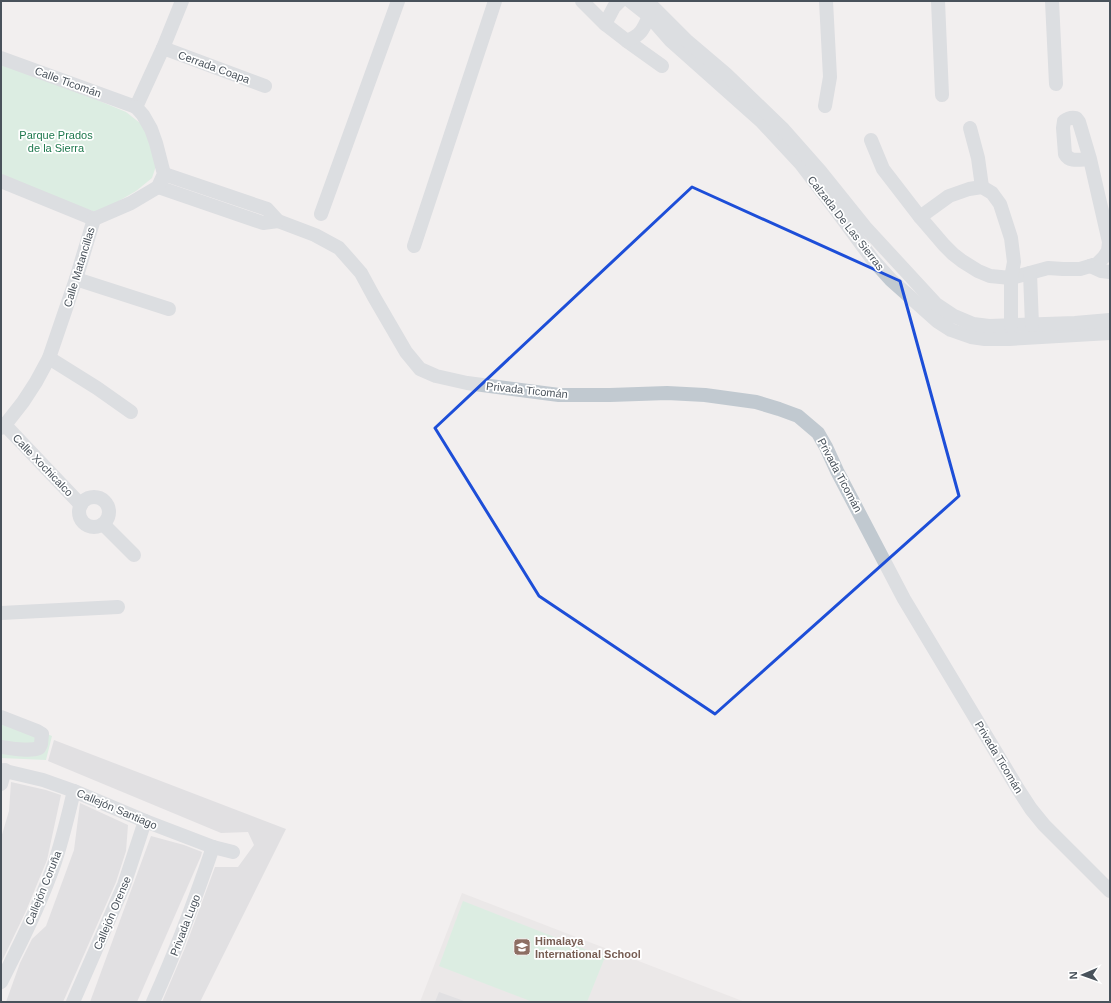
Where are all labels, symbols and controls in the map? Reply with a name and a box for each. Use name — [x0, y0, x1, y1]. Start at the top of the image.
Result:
street label: Cerrada Coapa — [177, 48, 252, 86]
street label: Calle Ticomán — [33, 64, 103, 100]
park label: Parque Prados de la Sierra — [19, 129, 93, 154]
street label: Calzada De Las Sierras — [806, 174, 887, 273]
street label: Calle Matancillas — [61, 225, 97, 309]
street label: Privada Ticomán — [486, 380, 568, 400]
street label: Calle Xochicalco — [10, 432, 76, 498]
street label: Privada Ticomán — [815, 436, 865, 514]
street label: Privada Ticomán — [973, 719, 1025, 795]
street label: Callejón Santiago — [75, 787, 159, 831]
street label: Callejón Coruña — [23, 848, 64, 927]
street label: Callejón Orense — [91, 874, 133, 952]
street label: Privada Lugo — [168, 893, 202, 957]
place label: Himalaya International School — [535, 935, 641, 960]
school or university icon: Himalaya International School — [512, 937, 532, 957]
north arrow — [1063, 955, 1103, 995]
text: N — [1067, 971, 1079, 980]

